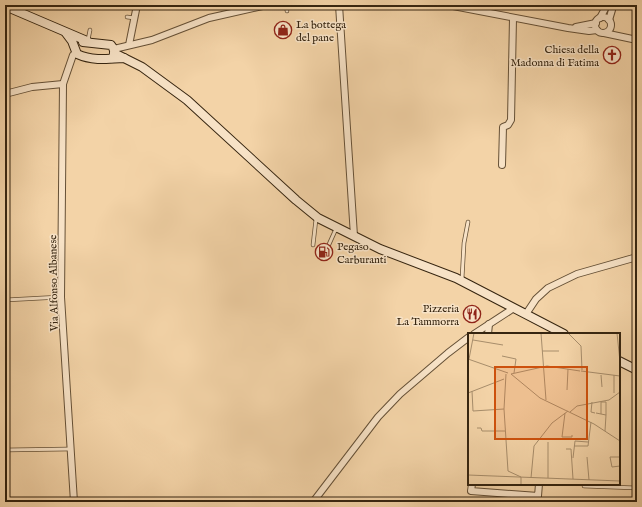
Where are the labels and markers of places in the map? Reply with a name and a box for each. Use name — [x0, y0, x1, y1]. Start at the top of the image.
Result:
place label: La bottega del pane — [296, 18, 346, 45]
shop icon: La bottega del pane — [273, 20, 293, 40]
place label: Chiesa della Madonna di Fatima — [511, 43, 599, 70]
church icon: Chiesa della Madonna di Fatima — [602, 45, 622, 65]
place label: Pegaso Carburanti — [337, 240, 387, 267]
fuel station icon: Pegaso Carburanti — [314, 242, 334, 262]
place label: Pizzeria La Tammorra — [396, 302, 459, 329]
restaurant icon: Pizzeria La Tammorra — [462, 304, 482, 324]

